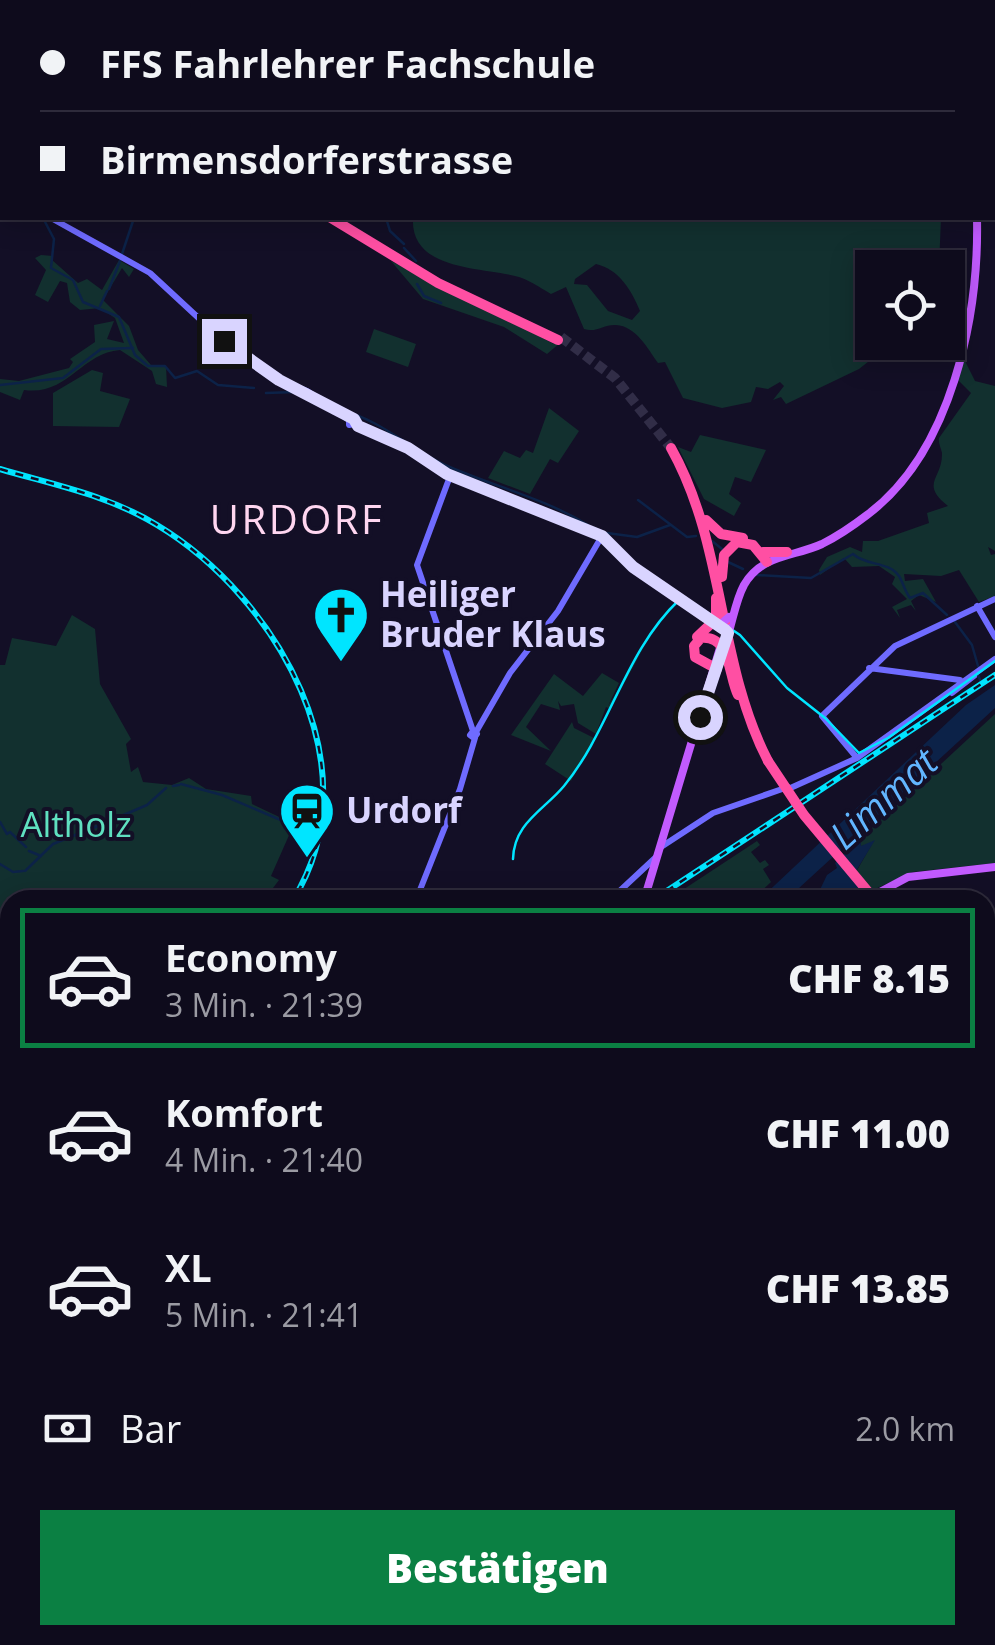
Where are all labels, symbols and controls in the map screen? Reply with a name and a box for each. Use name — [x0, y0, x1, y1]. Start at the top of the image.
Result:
text: FFS Fahrlehrer Fachschule — [100, 37, 595, 89]
text: Birmensdorferstrasse — [100, 133, 513, 185]
map controls — [855, 250, 965, 360]
button: locate — [855, 250, 965, 360]
route end — [202, 319, 247, 364]
district label: URDORF — [210, 491, 384, 546]
place label: Heiliger Bruder Klaus — [380, 570, 606, 657]
church icon: Heiliger Bruder Klaus — [311, 585, 371, 664]
route start — [678, 695, 723, 740]
water label: Limmat — [818, 734, 949, 860]
station icon: Urdorf — [277, 781, 337, 860]
place label: Urdorf — [346, 786, 464, 833]
park label: Altholz — [20, 800, 132, 847]
text: Economy — [165, 931, 337, 983]
icon: car — [45, 933, 135, 1023]
text: CHF 8.15 — [788, 952, 950, 1004]
text: 3 Min. · 21:39 — [165, 983, 363, 1026]
text: Komfort — [165, 1086, 323, 1138]
icon: car — [45, 1088, 135, 1178]
text: CHF 11.00 — [766, 1107, 950, 1159]
text: 4 Min. · 21:40 — [165, 1138, 363, 1181]
text: XL — [165, 1241, 212, 1293]
icon: car — [45, 1243, 135, 1333]
text: CHF 13.85 — [766, 1262, 950, 1314]
text: 5 Min. · 21:41 — [165, 1293, 363, 1336]
icon: cash — [40, 1401, 95, 1456]
text: Bar — [120, 1402, 181, 1454]
text: 2.0 km — [855, 1407, 955, 1450]
button: Bestätigen — [40, 1510, 955, 1625]

